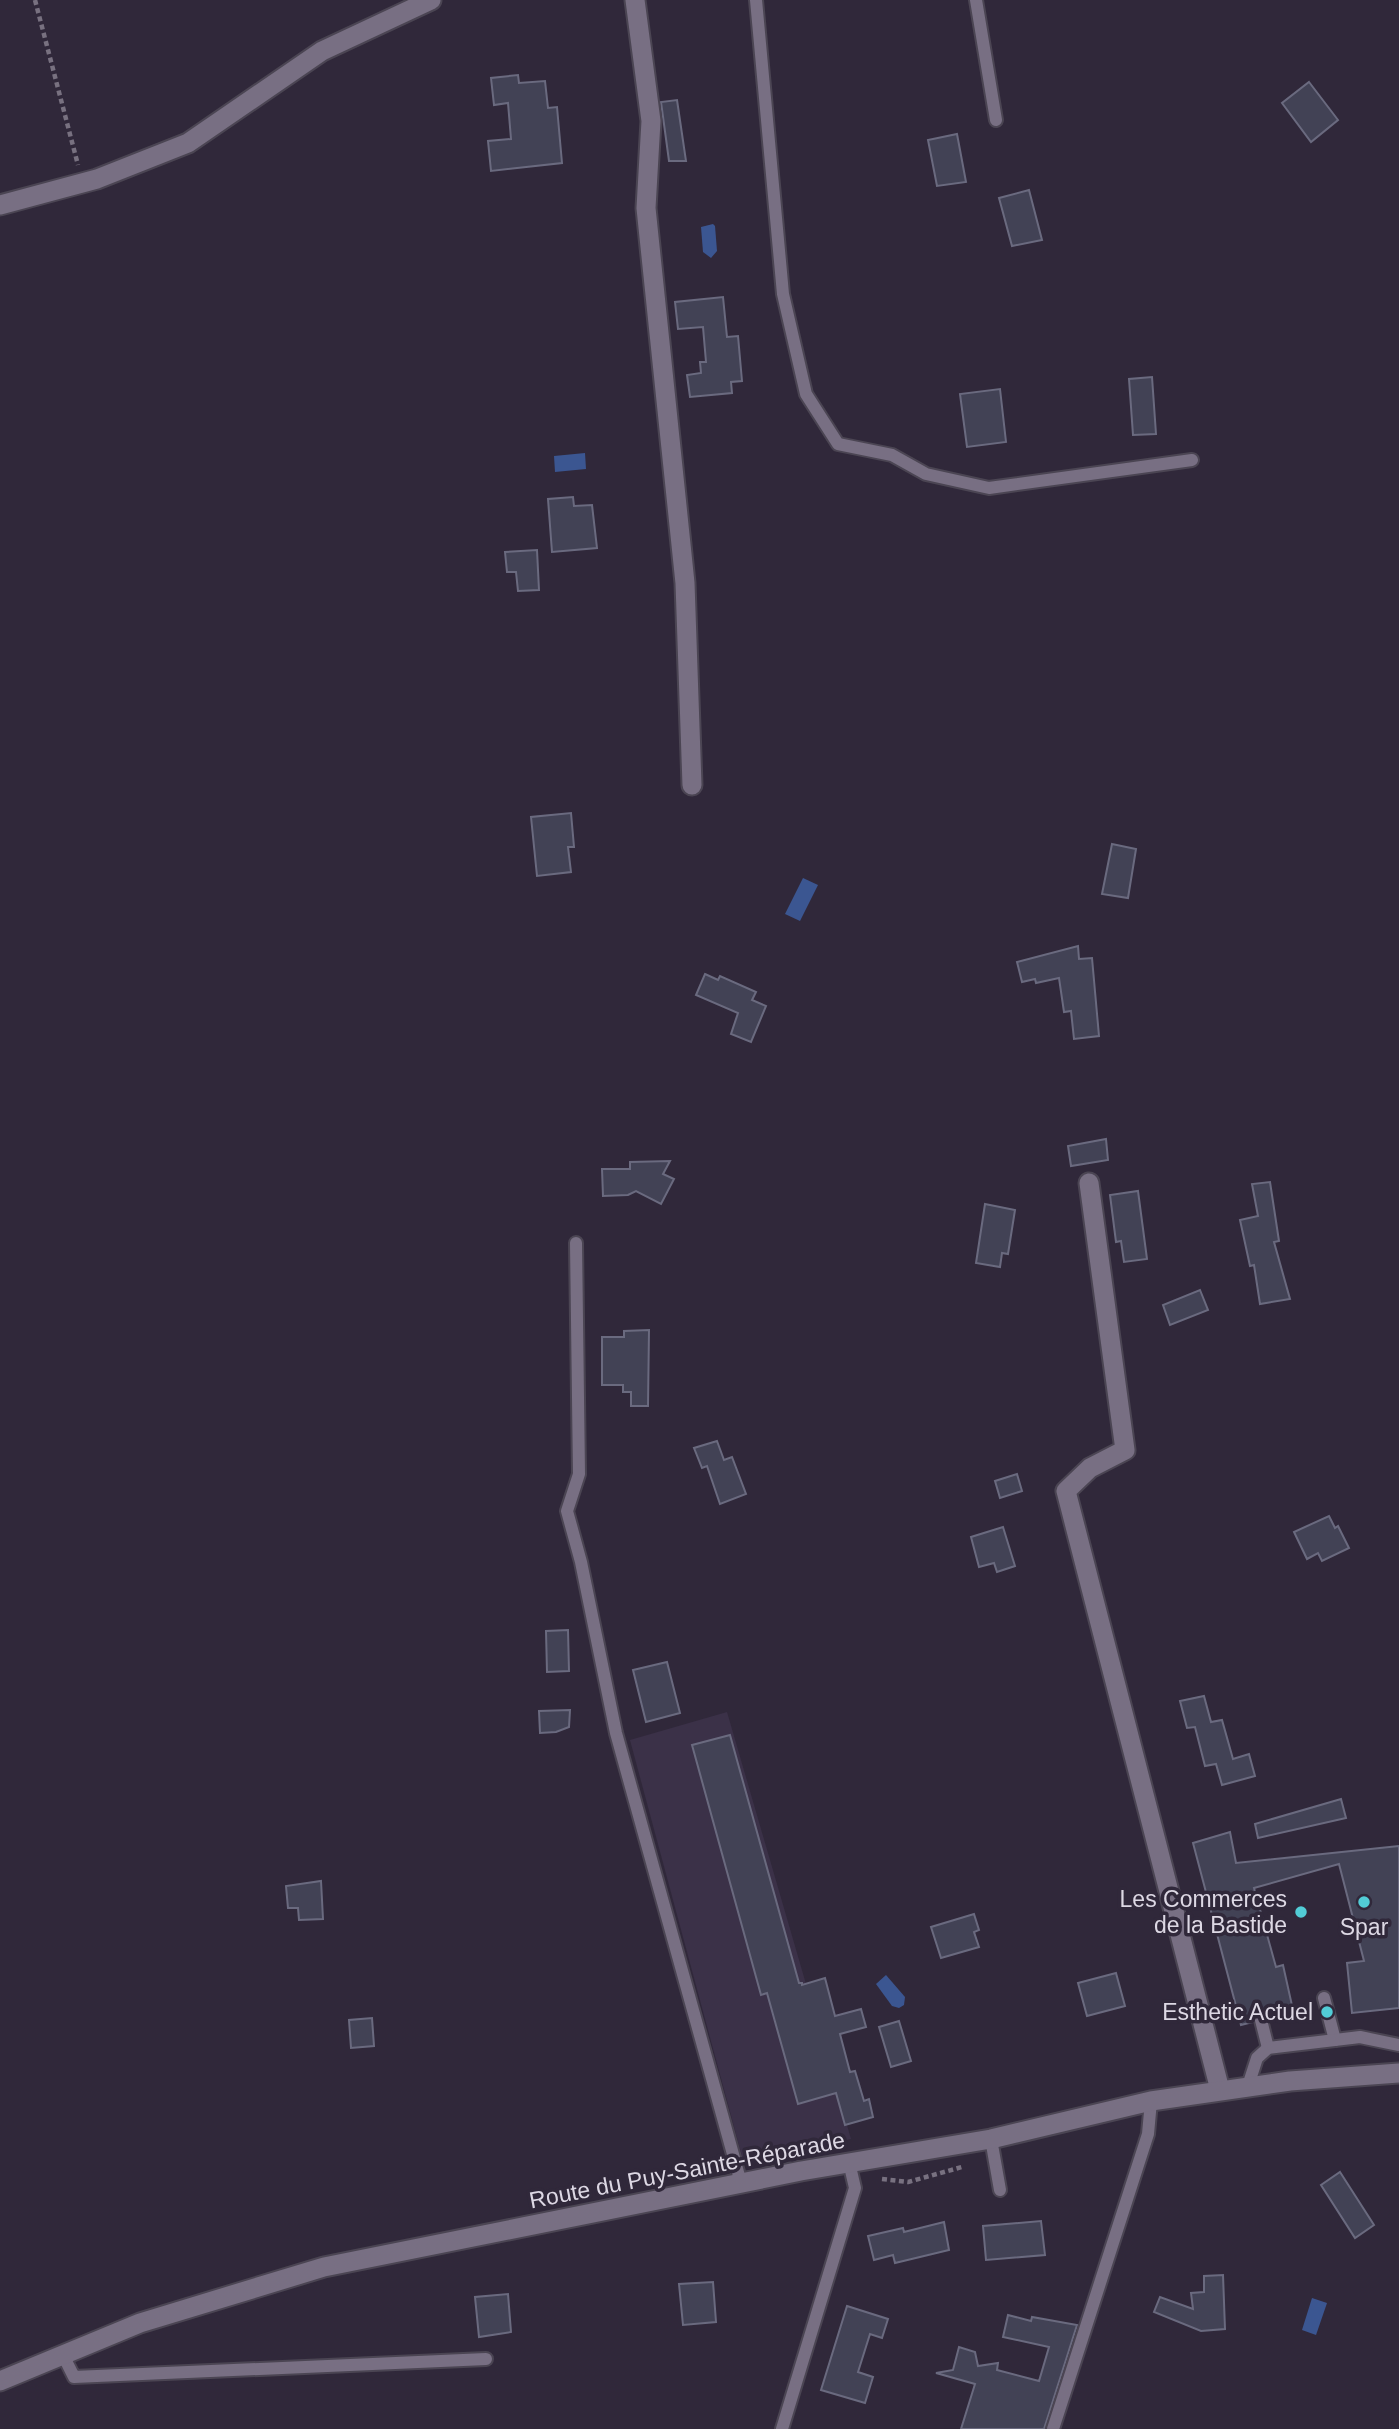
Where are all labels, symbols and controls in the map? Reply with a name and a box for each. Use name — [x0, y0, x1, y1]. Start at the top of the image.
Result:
place label: Les Commerces de la Bastide — [1120, 1886, 1287, 1938]
marker: Spar — [1356, 1894, 1372, 1910]
marker: Les Commerces de la Bastide — [1293, 1904, 1309, 1920]
place label: Spar — [1340, 1914, 1389, 1940]
place label: Esthetic Actuel — [1162, 1999, 1313, 2025]
marker: Esthetic Actuel — [1319, 2004, 1335, 2020]
street label: Route du Puy-Sainte-Réparade — [527, 2127, 847, 2213]

